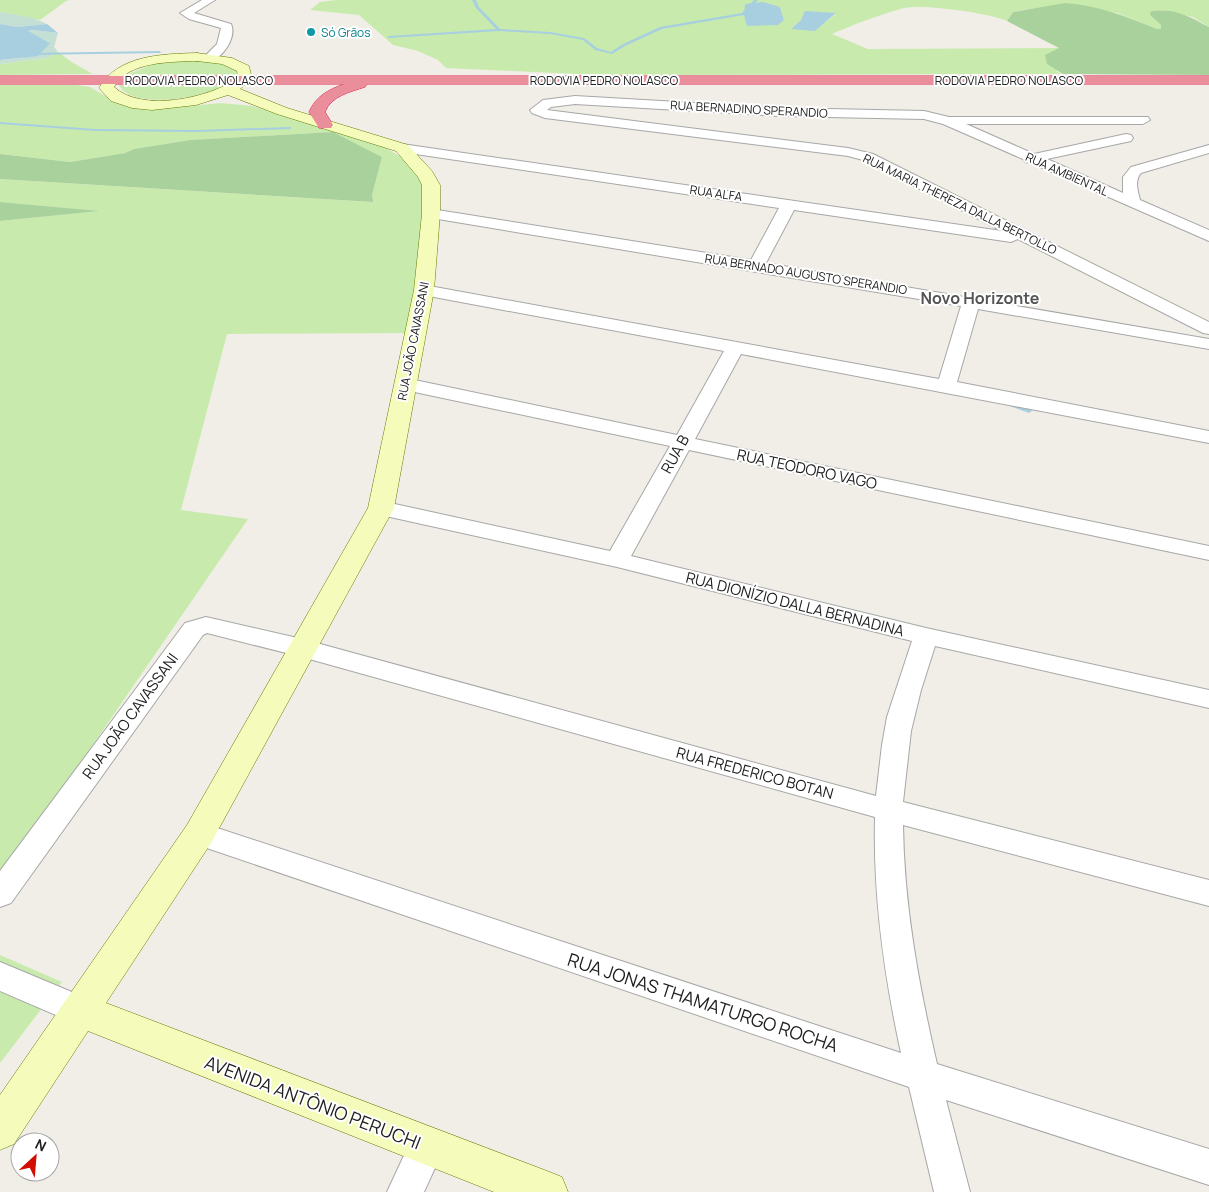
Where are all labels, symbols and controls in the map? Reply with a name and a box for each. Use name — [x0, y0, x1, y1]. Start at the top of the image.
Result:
place label: Só Grãos — [321, 24, 370, 41]
marker: Só Grãos — [305, 26, 317, 38]
street label: RODOVIA PEDRO NOLASCO — [125, 72, 274, 89]
street label: RODOVIA PEDRO NOLASCO — [530, 72, 679, 89]
street label: RODOVIA PEDRO NOLASCO — [935, 72, 1084, 89]
street label: RUA BERNADINO SPERANDIO — [670, 96, 829, 122]
street label: RUA AMBIENTAL — [1023, 148, 1111, 200]
street label: RUA MARIA THEREZA DALLA BERTOLLO — [860, 150, 1060, 259]
street label: RUA ALFA — [689, 181, 744, 205]
street label: RUA BERNADO AUGUSTO SPERANDIO — [704, 250, 909, 298]
street label: RUA JOÃO CAVASSANI — [393, 280, 433, 402]
district label: Novo Horizonte — [921, 287, 1040, 309]
street label: RUA B — [656, 431, 694, 477]
street label: RUA TEODORO VAGO — [735, 444, 879, 494]
street label: RUA DIONÍZIO DALLA BERNADINA — [684, 567, 907, 641]
street label: RUA JOÃO CAVASSANI — [77, 649, 183, 783]
street label: RUA FREDERICO BOTAN — [674, 742, 836, 804]
street label: RUA JONAS THAMATURGO ROCHA — [565, 947, 842, 1057]
street label: AVENIDA ANTÔNIO PERUCHI — [201, 1050, 425, 1154]
north arrow — [10, 1132, 60, 1182]
text: N — [32, 1134, 50, 1156]

